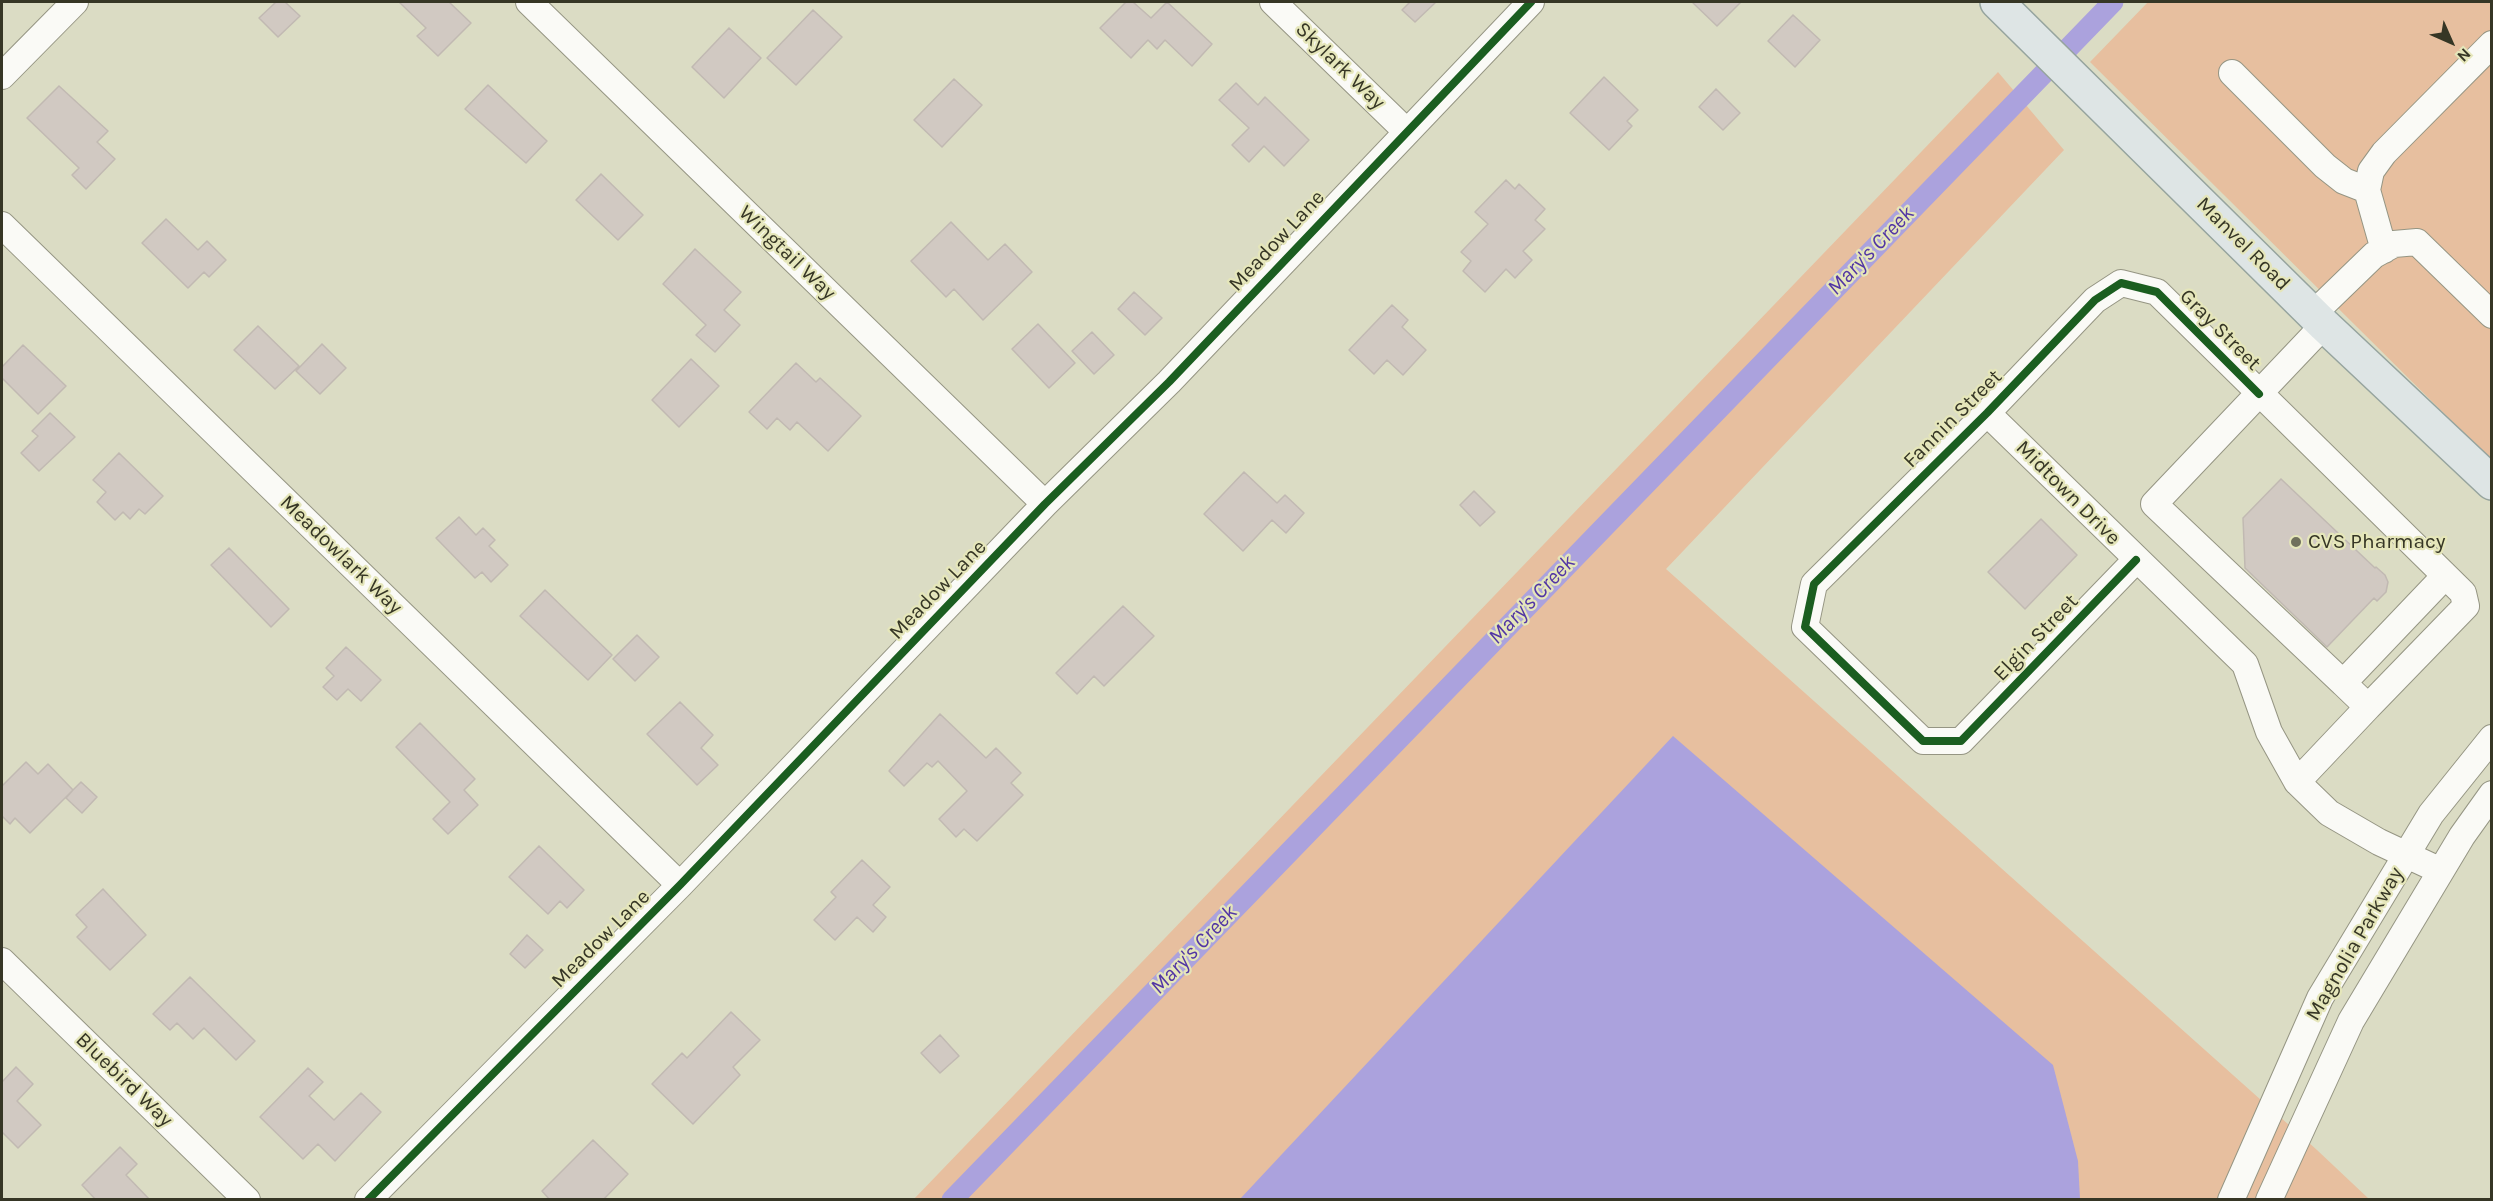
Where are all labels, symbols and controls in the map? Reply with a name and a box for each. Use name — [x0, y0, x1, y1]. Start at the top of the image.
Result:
north arrow — [2421, 12, 2481, 72]
street label: Skylark Way — [1290, 17, 1390, 115]
text: N — [2453, 44, 2475, 66]
street label: Meadow Lane — [1224, 185, 1330, 297]
street label: Manvel Road — [2191, 192, 2295, 296]
street label: Wingtail Way — [733, 200, 841, 306]
water label: Mary's Creek — [1822, 201, 1920, 301]
street label: Gray Street — [2174, 284, 2266, 376]
street label: Fannin Street — [1898, 364, 2008, 474]
street label: Midtown Drive — [2010, 435, 2126, 551]
street label: Meadowlark Way — [275, 490, 407, 620]
place label: CVS Pharmacy — [2308, 529, 2446, 555]
street label: Meadow Lane — [884, 535, 992, 645]
marker: CVS Pharmacy — [2289, 535, 2303, 549]
water label: Mary's Creek — [1483, 550, 1581, 650]
street label: Elgin Street — [1988, 589, 2084, 687]
street label: Magnolia Parkway — [2301, 863, 2409, 1025]
street label: Meadow Lane — [546, 884, 656, 994]
water label: Mary's Creek — [1145, 900, 1243, 1000]
street label: Bluebird Way — [70, 1027, 178, 1133]

